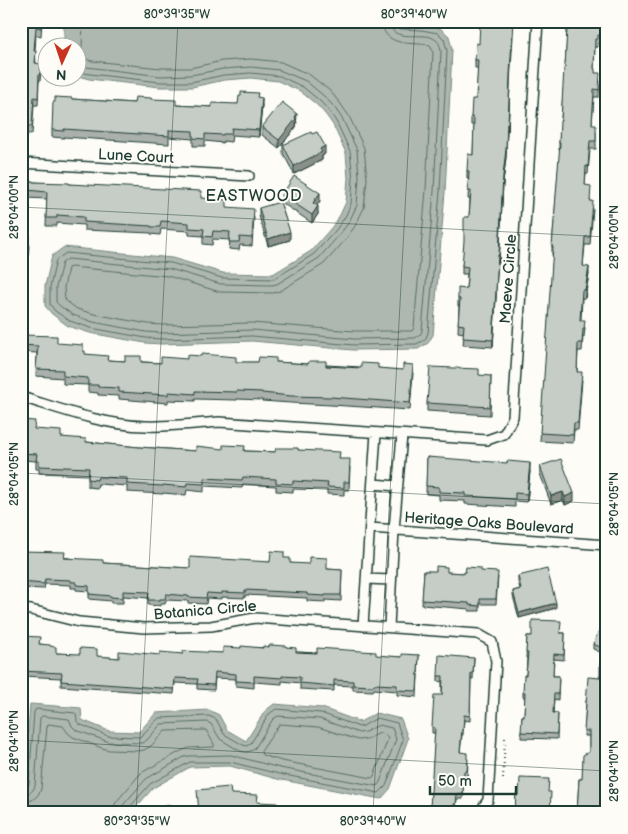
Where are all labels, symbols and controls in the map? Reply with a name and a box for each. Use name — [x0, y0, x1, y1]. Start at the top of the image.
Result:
text: 80°39'35"W — [144, 7, 210, 22]
text: 80°39'40"W — [381, 7, 447, 22]
north arrow — [38, 38, 88, 88]
text: N — [56, 66, 67, 83]
street label: Lune Court — [98, 145, 175, 168]
text: 28°04'00"N — [7, 175, 22, 239]
district label: EASTWOOD — [205, 187, 303, 206]
text: 28°04'00"N — [607, 205, 622, 269]
street label: Maeve Circle — [496, 234, 521, 324]
text: 28°04'05"N — [7, 442, 22, 506]
text: 28°04'05"N — [607, 472, 622, 536]
street label: Heritage Oaks Boulevard — [404, 508, 574, 539]
street label: Botanica Circle — [153, 597, 257, 624]
text: 28°04'10"N — [7, 710, 22, 772]
text: 28°04'10"N — [607, 740, 622, 802]
scale bar — [430, 764, 517, 796]
text: 50 m — [438, 772, 472, 791]
text: 80°39'35"W — [104, 814, 170, 829]
text: 80°39'40"W — [340, 814, 406, 829]

